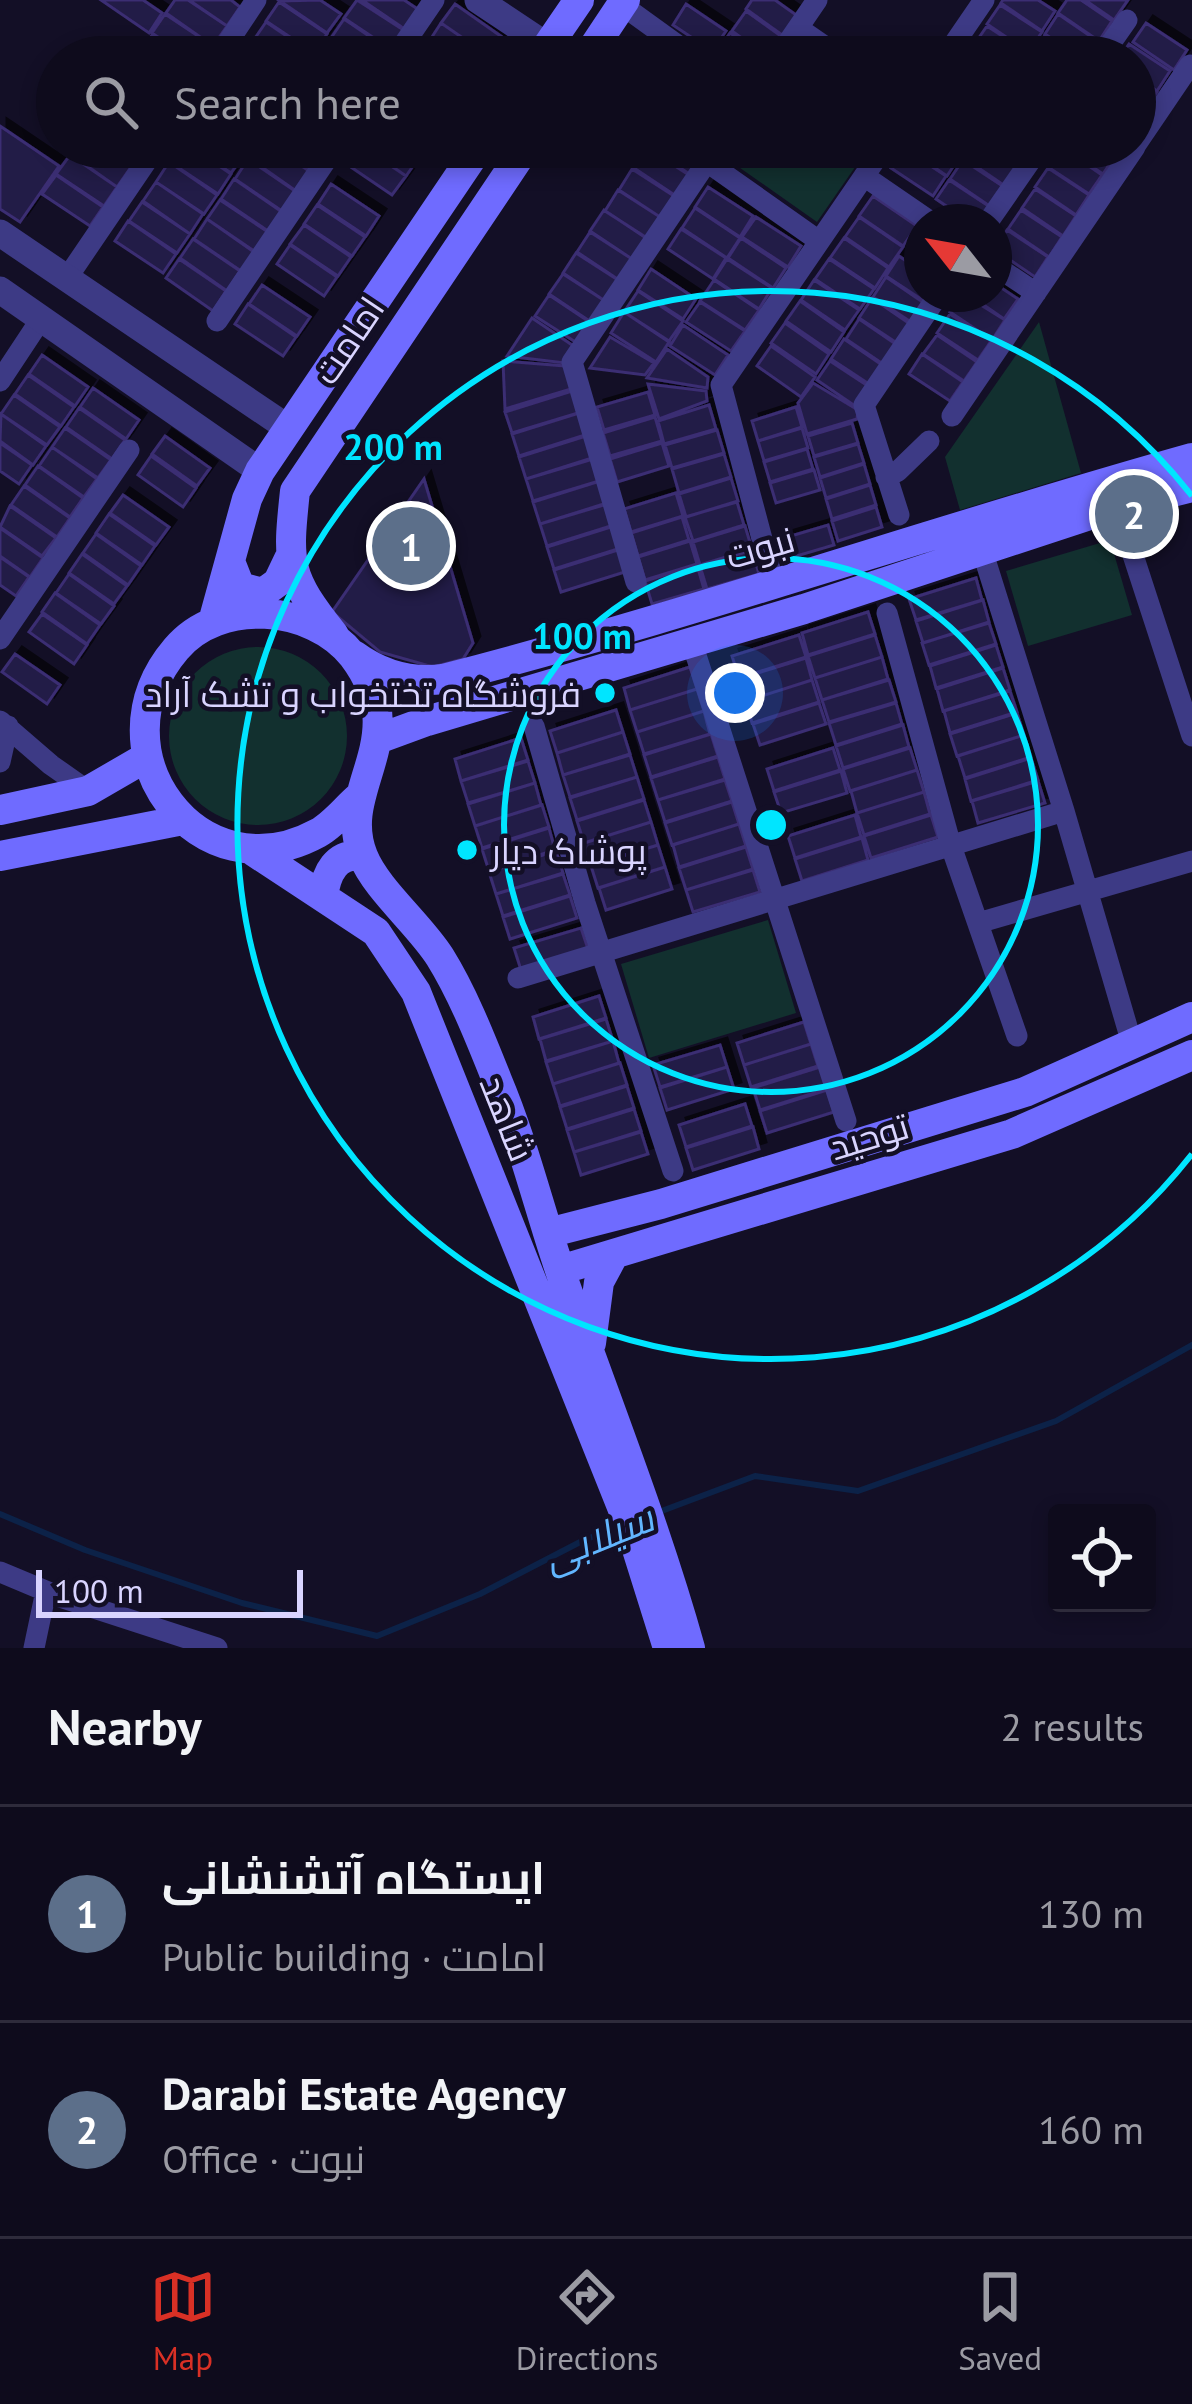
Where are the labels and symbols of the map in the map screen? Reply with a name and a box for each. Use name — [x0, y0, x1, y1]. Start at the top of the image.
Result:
north arrow — [904, 204, 1012, 312]
street label: امامت — [302, 287, 394, 393]
text: 200 m — [343, 423, 443, 470]
pin: 2 — [1095, 469, 1173, 559]
pin: 1 — [372, 501, 450, 591]
street label: نبوت — [720, 515, 800, 579]
text: 100 m — [532, 612, 632, 659]
your location — [705, 663, 765, 723]
place label: فروشگاه تختخواب و تشک آراد — [145, 670, 581, 717]
marker: فروشگاه تختخواب و تشک آراد — [592, 680, 618, 706]
centre of rings — [750, 804, 792, 846]
place label: پوشاک دیار — [489, 827, 647, 875]
marker: پوشاک دیار — [454, 837, 480, 863]
street label: شاهد — [470, 1068, 546, 1168]
street label: توحید — [824, 1102, 915, 1170]
water label: سیلابی — [535, 1492, 661, 1582]
scale bar — [36, 1564, 303, 1617]

